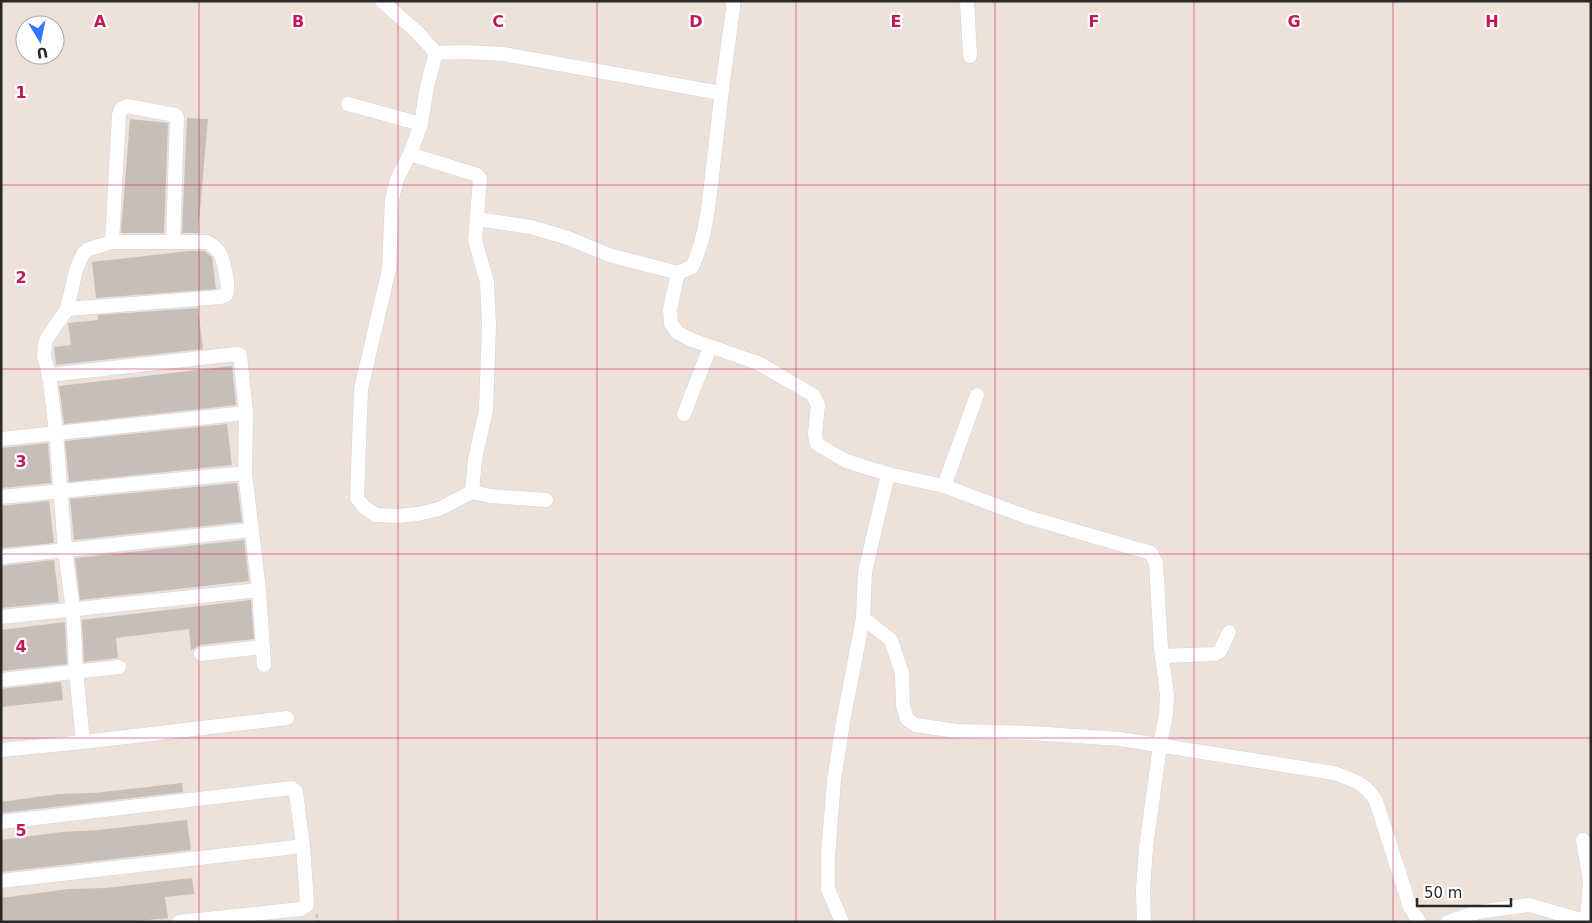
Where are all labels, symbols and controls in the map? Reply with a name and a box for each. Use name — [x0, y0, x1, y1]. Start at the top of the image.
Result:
text: A — [94, 12, 107, 31]
text: B — [292, 12, 304, 31]
text: C — [492, 12, 504, 31]
text: D — [689, 12, 703, 31]
text: E — [891, 12, 901, 31]
text: F — [1089, 12, 1099, 31]
text: G — [1287, 12, 1301, 31]
text: H — [1485, 12, 1499, 31]
north arrow — [15, 15, 65, 65]
text: U — [35, 44, 49, 62]
text: 1 — [15, 83, 27, 102]
text: 2 — [15, 268, 27, 287]
text: 3 — [15, 452, 27, 471]
text: 4 — [15, 637, 27, 656]
text: 5 — [15, 821, 27, 840]
scale bar — [1417, 876, 1511, 908]
text: 50 m — [1424, 884, 1462, 902]

